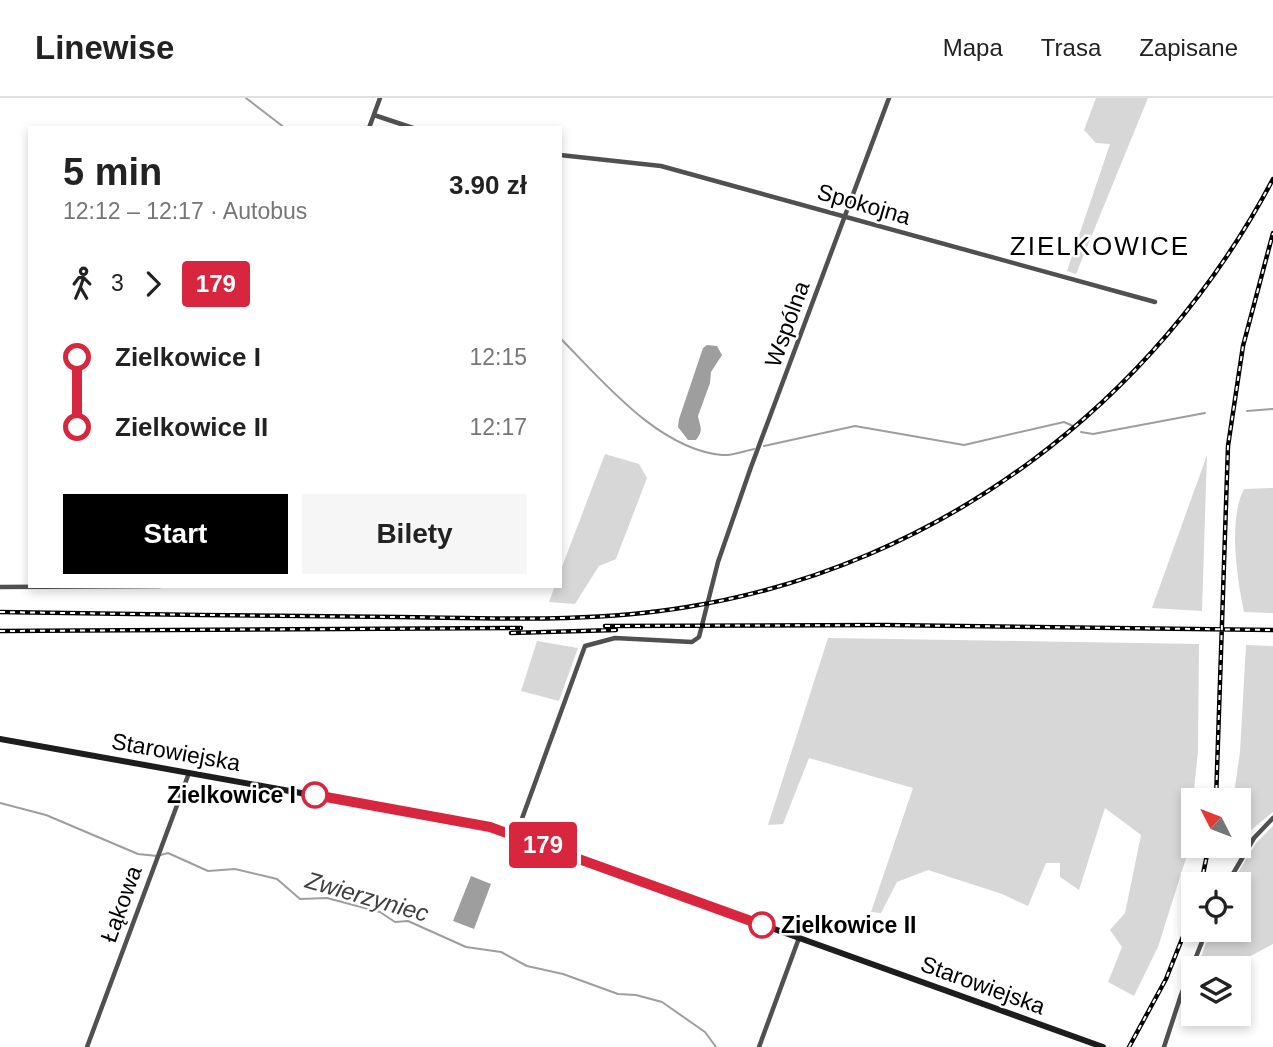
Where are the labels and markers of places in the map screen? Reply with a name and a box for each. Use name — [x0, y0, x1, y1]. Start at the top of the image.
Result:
place label: Zielkowice I — [167, 782, 296, 808]
marker: Zielkowice I — [302, 782, 328, 808]
marker: Zielkowice II — [749, 912, 775, 938]
place label: Zielkowice II — [781, 912, 917, 938]

